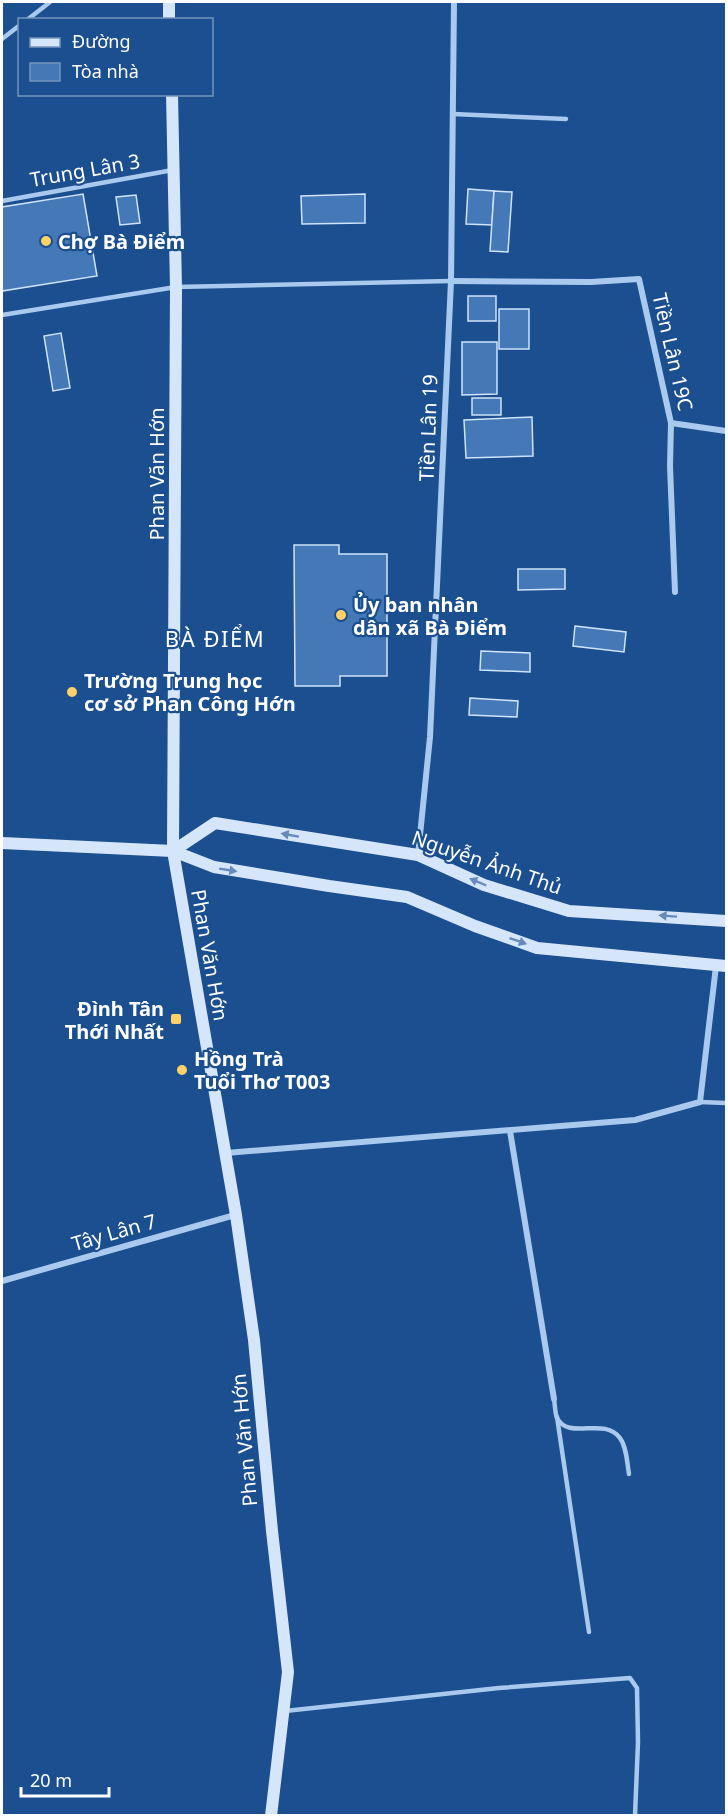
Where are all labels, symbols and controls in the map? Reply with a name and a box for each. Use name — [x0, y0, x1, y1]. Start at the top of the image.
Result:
legend — [18, 18, 213, 96]
text: Đường — [72, 29, 131, 53]
text: Tòa nhà — [72, 59, 139, 83]
street label: Trung Lân 3 — [28, 147, 142, 193]
place label: Chợ Bà Điểm — [58, 228, 185, 255]
marker: Chợ Bà Điểm — [39, 234, 53, 248]
street label: Tiền Lân 19C — [646, 291, 700, 414]
street label: Tiền Lân 19 — [413, 374, 443, 482]
street label: Phan Văn Hớn — [143, 407, 170, 541]
place label: Ủy ban nhân dân xã Bà Điểm — [353, 591, 507, 641]
marker: Ủy ban nhân dân xã Bà Điểm — [334, 608, 348, 622]
district label: BÀ ĐIỂM — [165, 623, 265, 653]
place label: Trường Trung học cơ sở Phan Công Hớn — [84, 667, 296, 717]
marker: Trường Trung học cơ sở Phan Công Hớn — [65, 685, 79, 699]
street label: Nguyễn Ảnh Thủ — [408, 824, 566, 900]
one-way arrow — [280, 831, 299, 840]
one-way arrow — [219, 865, 238, 874]
one-way arrow — [469, 877, 487, 886]
street label: Phan Văn Hớn — [185, 887, 235, 1023]
one-way arrow — [659, 911, 678, 921]
one-way arrow — [509, 937, 527, 946]
place label: Đình Tân Thới Nhất — [65, 995, 164, 1045]
marker: Đình Tân Thới Nhất — [169, 1012, 183, 1026]
place label: Hồng Trà Tuổi Thơ T003 — [194, 1045, 330, 1095]
marker: Hồng Trà Tuổi Thơ T003 — [175, 1063, 189, 1077]
street label: Tây Lân 7 — [69, 1207, 159, 1257]
street label: Phan Văn Hớn — [225, 1373, 263, 1507]
scale bar — [21, 1760, 110, 1798]
text: 20 m — [30, 1768, 72, 1792]

